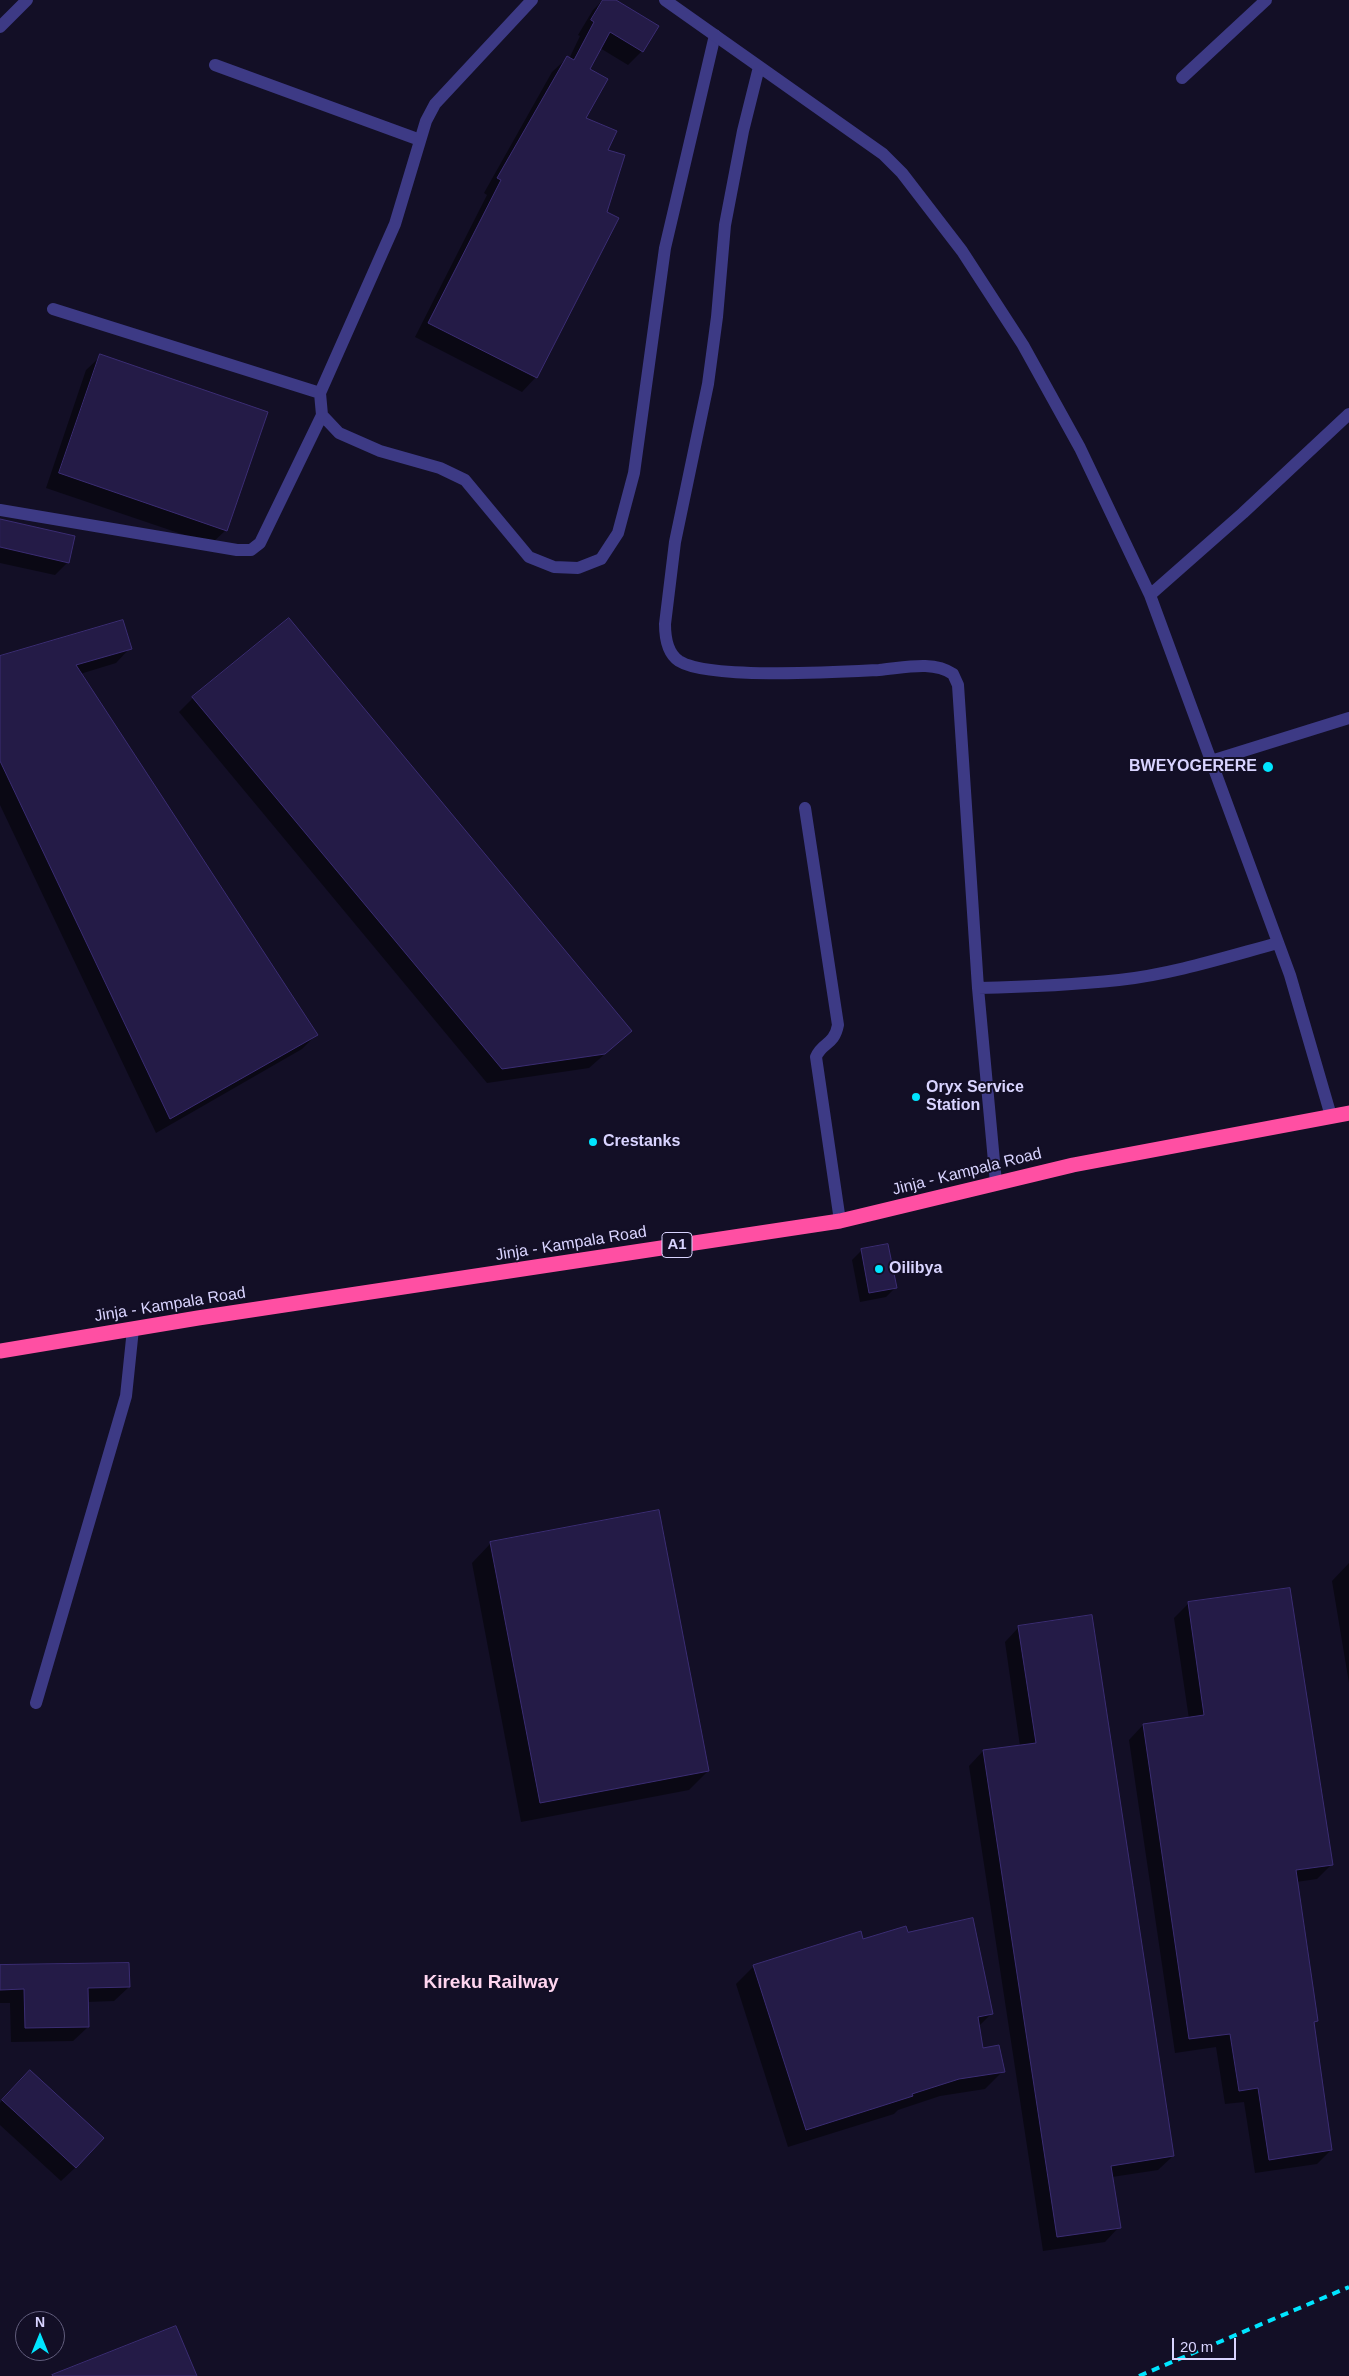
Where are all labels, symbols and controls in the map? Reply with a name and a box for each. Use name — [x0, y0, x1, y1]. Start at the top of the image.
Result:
place label: BWEYOGERERE — [1129, 757, 1257, 777]
marker: BWEYOGERERE — [1261, 760, 1275, 774]
place label: Oryx Service Station — [926, 1078, 1024, 1116]
marker: Oryx Service Station — [910, 1091, 922, 1103]
place label: Crestanks — [603, 1132, 680, 1152]
marker: Crestanks — [587, 1136, 599, 1148]
street label: Jinja - Kampala Road — [890, 1144, 1044, 1200]
street label: Jinja - Kampala Road — [494, 1223, 648, 1265]
road number: A1 — [662, 1232, 692, 1258]
place label: Oilibya — [889, 1259, 942, 1279]
marker: Oilibya — [873, 1263, 885, 1275]
street label: Jinja - Kampala Road — [93, 1284, 247, 1326]
district label: Kireku Railway — [423, 1972, 559, 1994]
north arrow — [15, 2311, 65, 2361]
text: N — [35, 2314, 45, 2330]
scale bar — [1174, 2328, 1238, 2360]
text: 20 m — [1180, 2338, 1213, 2355]

